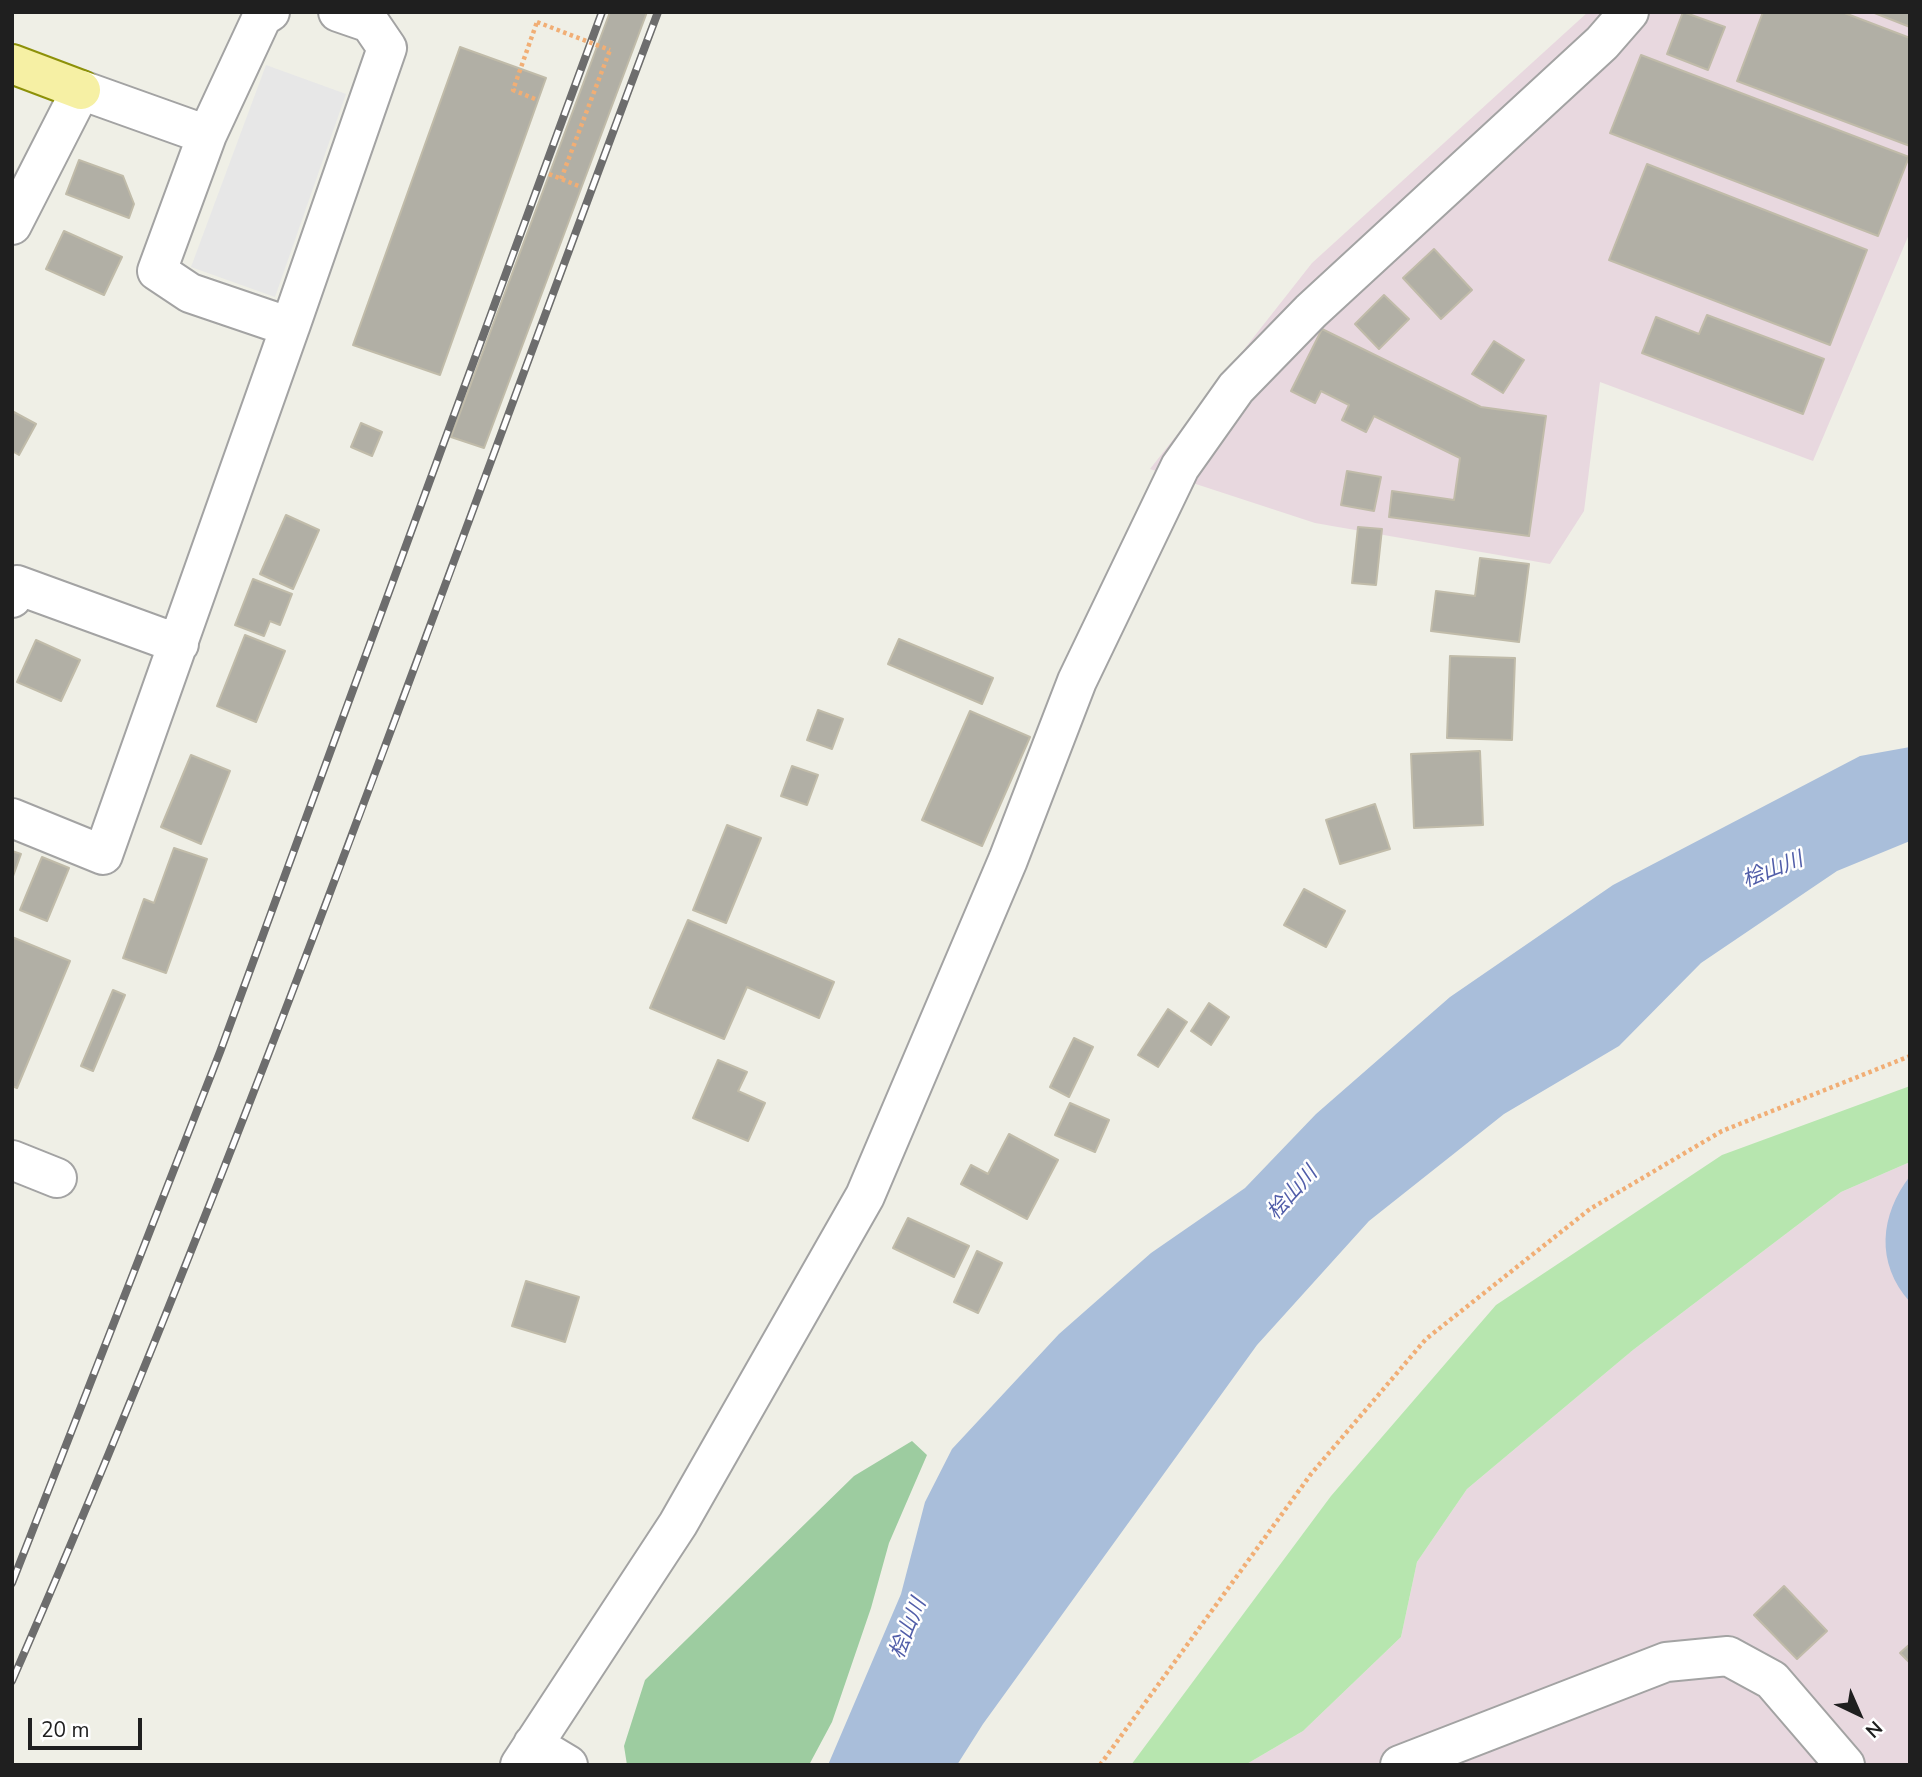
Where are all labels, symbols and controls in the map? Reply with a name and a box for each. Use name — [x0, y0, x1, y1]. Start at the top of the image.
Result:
water label: 桧山川 — [1739, 848, 1807, 894]
water label: 桧山川 — [1263, 1162, 1323, 1226]
water label: 桧山川 — [886, 1595, 932, 1663]
north arrow — [1824, 1679, 1894, 1749]
scale bar — [32, 1704, 145, 1748]
text: N — [1859, 1715, 1888, 1743]
text: 20 m — [41, 1716, 90, 1744]

